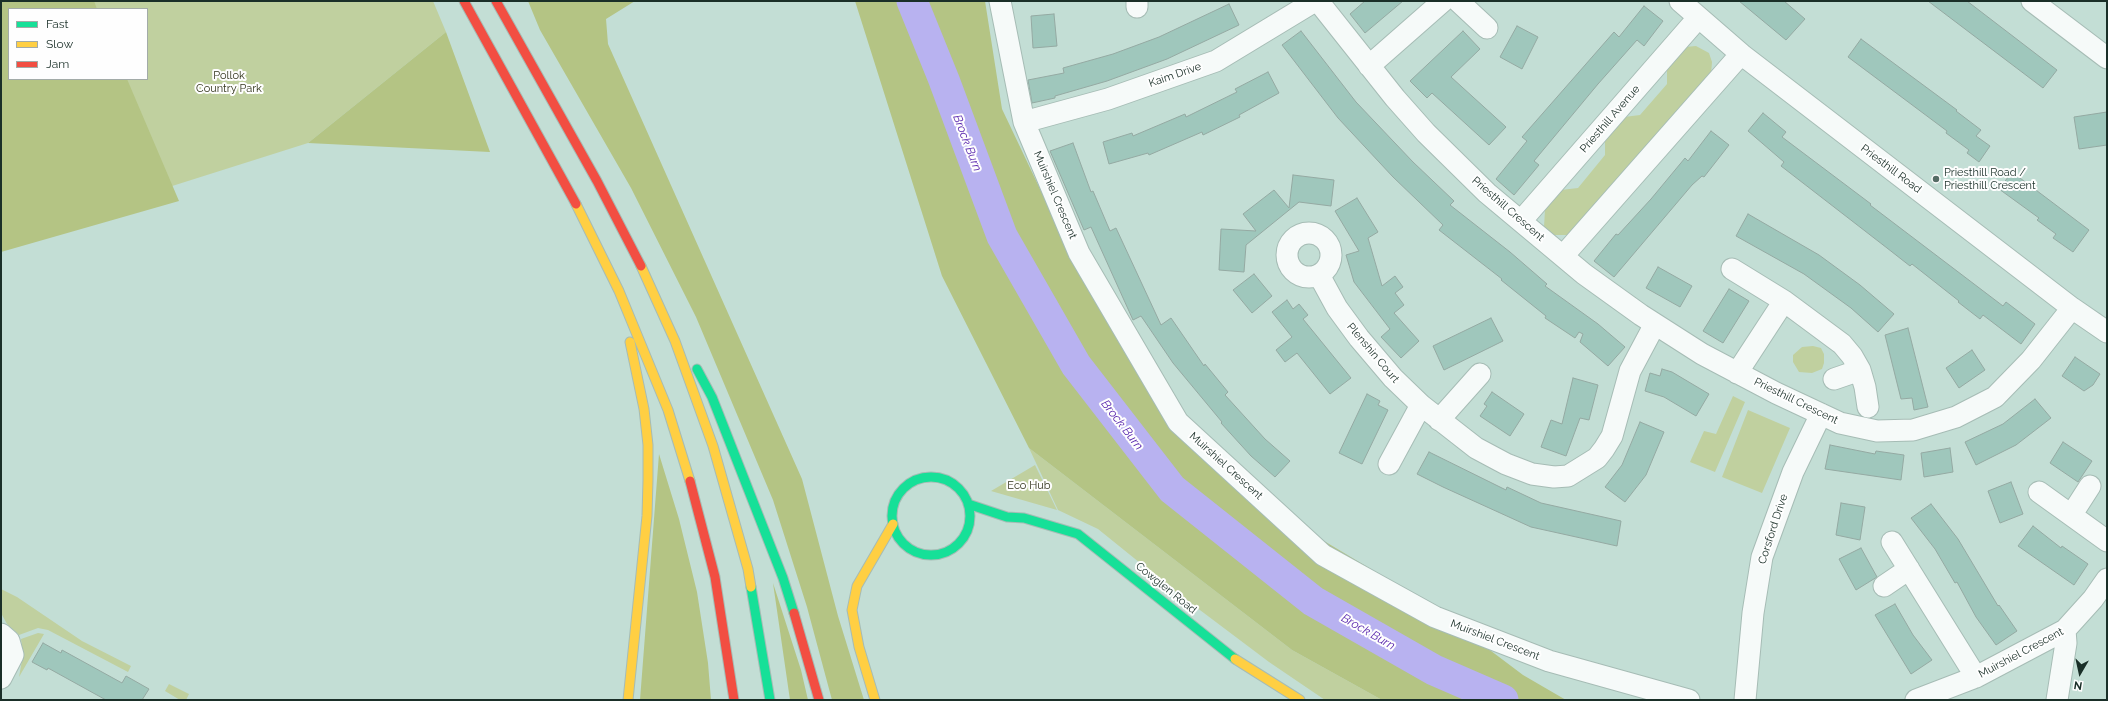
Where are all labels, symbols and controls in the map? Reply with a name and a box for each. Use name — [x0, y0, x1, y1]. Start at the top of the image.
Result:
legend — [8, 8, 148, 80]
text: Fast — [46, 17, 69, 31]
text: Slow — [46, 37, 73, 51]
text: Jam — [46, 57, 69, 71]
street label: Kaim Drive — [1147, 60, 1203, 90]
park label: Pollok Country Park — [196, 69, 262, 95]
street label: Priesthill Avenue — [1577, 83, 1643, 155]
water label: Brock Burn — [950, 113, 984, 173]
street label: Priesthill Road — [1858, 142, 1924, 196]
street label: Muirshiel Crescent — [1031, 149, 1079, 241]
place label: Priesthill Road / Priesthill Crescent — [1944, 166, 2036, 192]
street label: Priesthill Crescent — [1469, 174, 1547, 244]
marker: Priesthill Road / Priesthill Crescent — [1931, 174, 1941, 184]
street label: Plenshin Court — [1344, 320, 1402, 386]
street label: Priesthill Crescent — [1752, 375, 1840, 427]
water label: Brock Burn — [1098, 397, 1146, 453]
street label: Muirshiel Crescent — [1187, 430, 1265, 502]
park label: Eco Hub — [1007, 479, 1051, 493]
street label: Corsford Drive — [1755, 492, 1791, 566]
street label: Cowglen Road — [1133, 559, 1199, 617]
water label: Brock Burn — [1339, 611, 1397, 653]
street label: Muirshiel Crescent — [1449, 617, 1541, 663]
street label: Muirshiel Crescent — [1976, 625, 2066, 681]
north arrow — [2060, 653, 2100, 693]
text: N — [2073, 678, 2083, 692]

